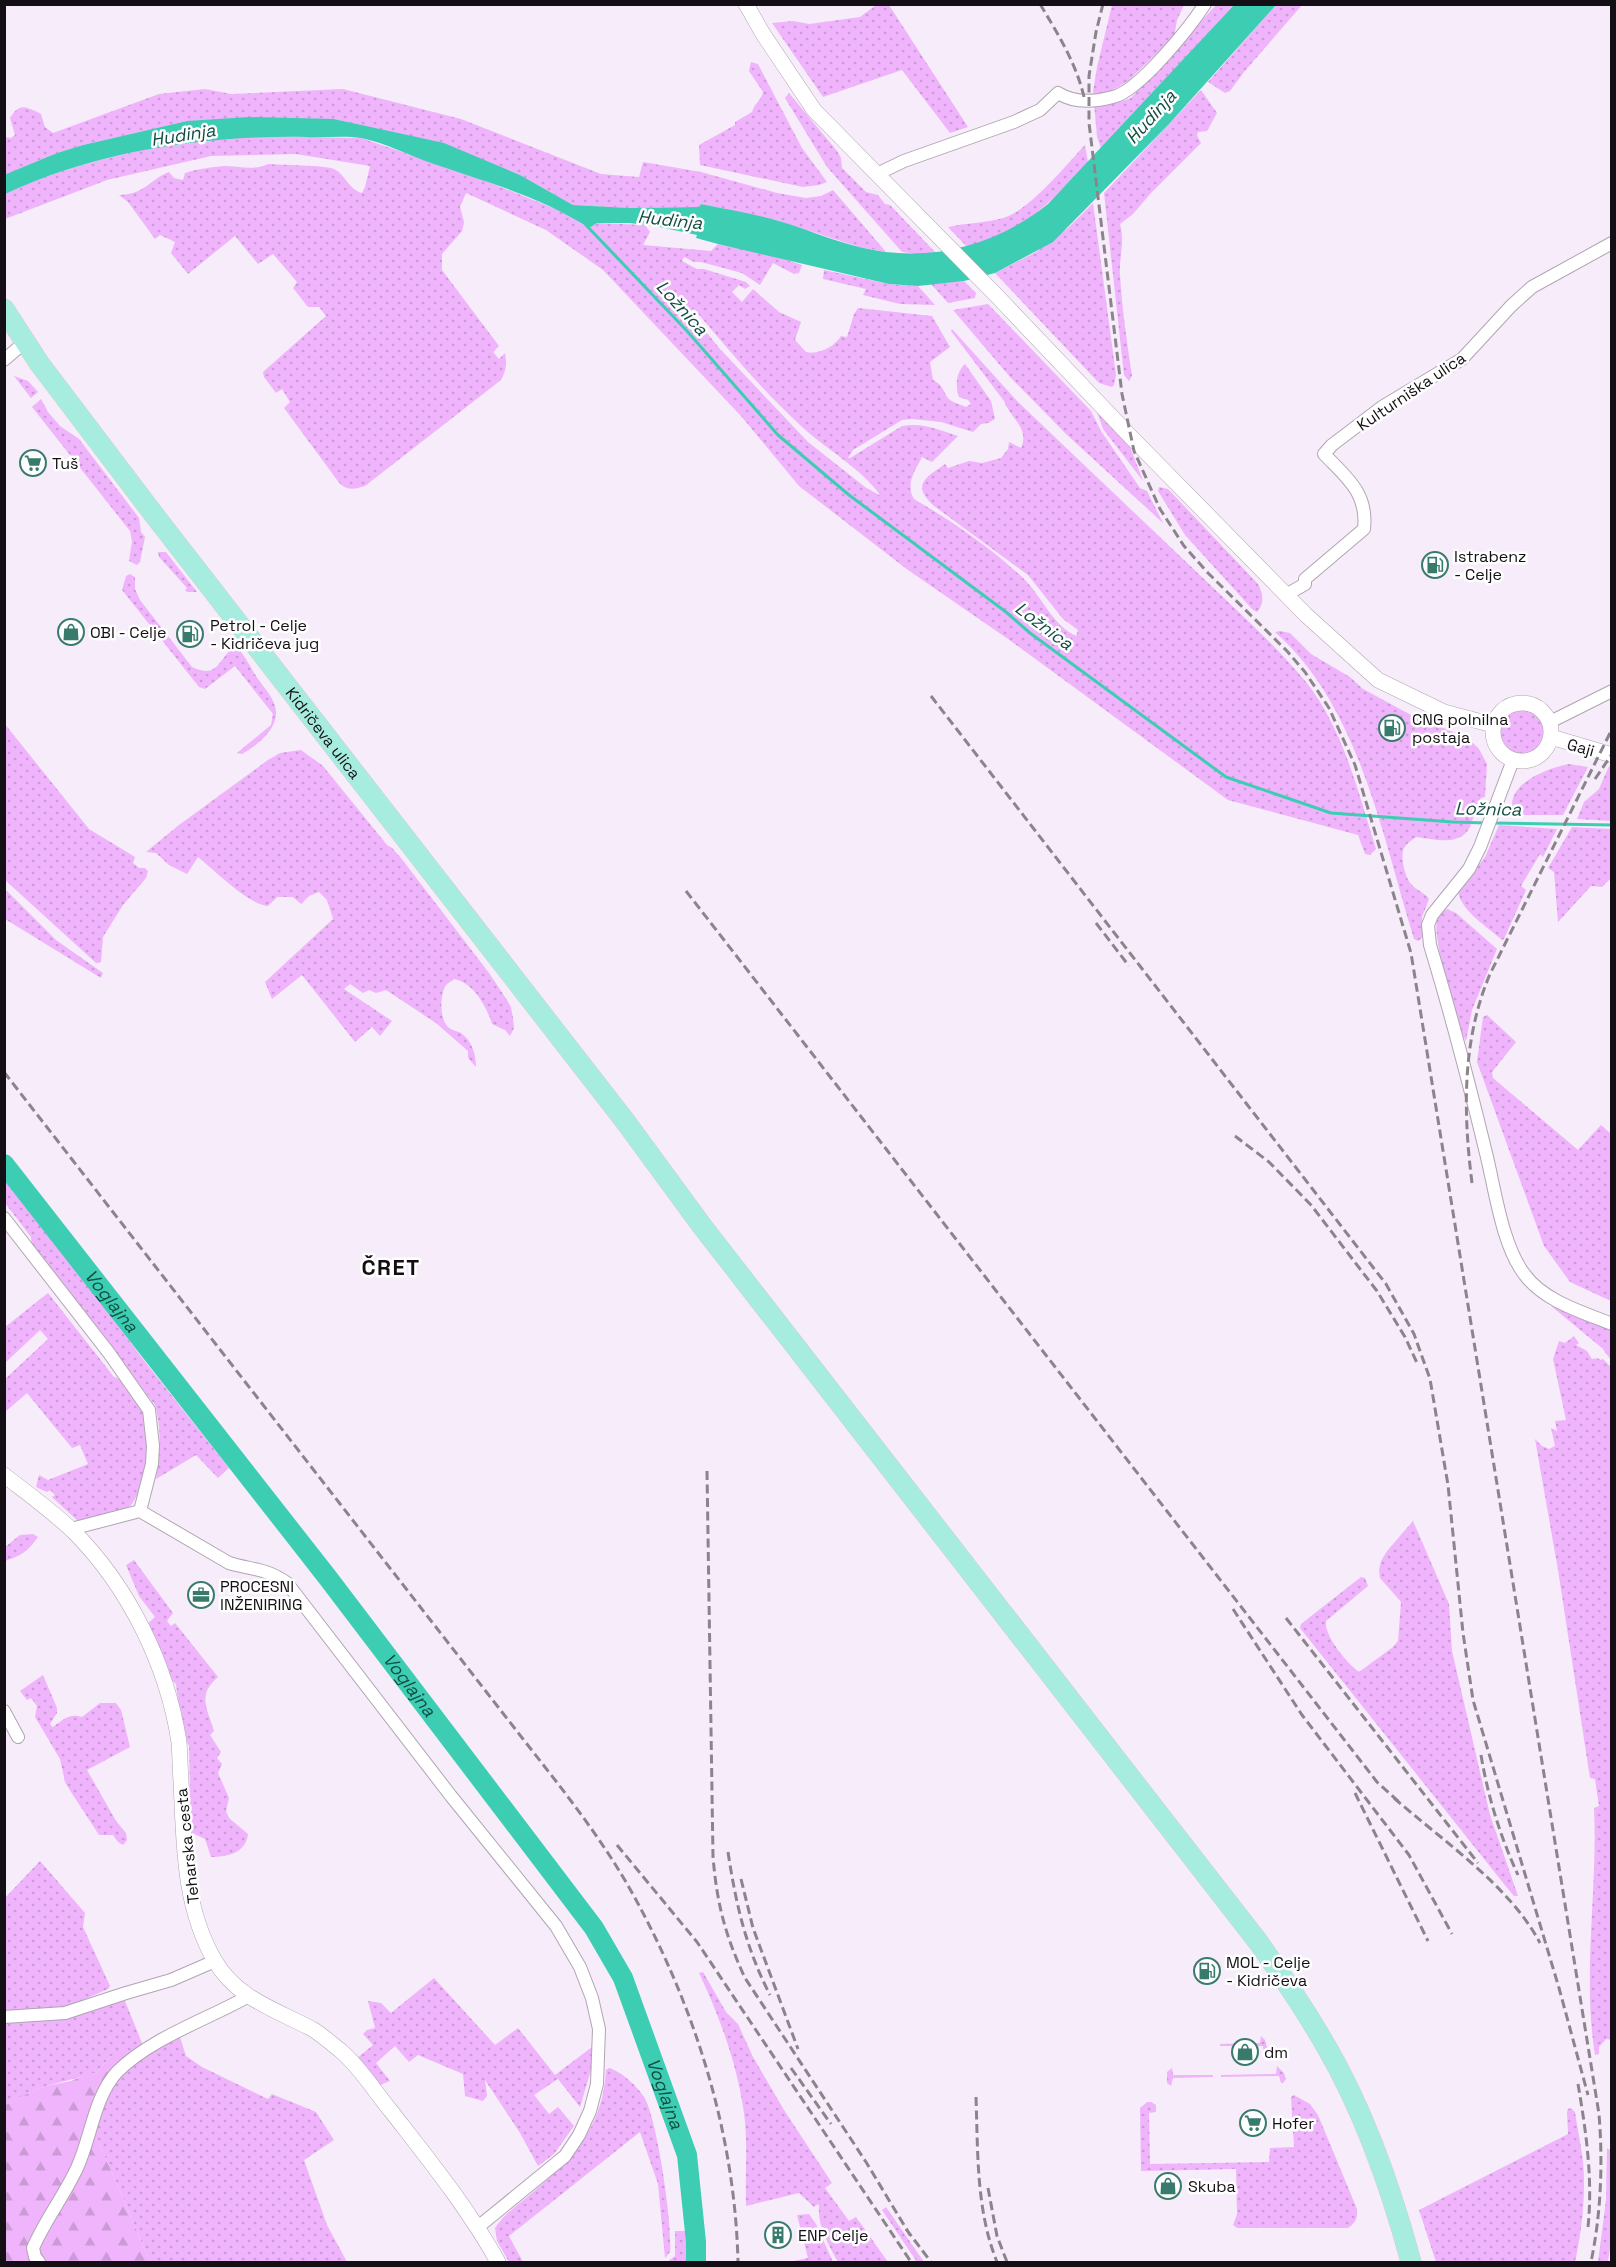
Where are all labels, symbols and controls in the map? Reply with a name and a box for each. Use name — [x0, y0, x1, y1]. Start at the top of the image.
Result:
water label: Hudinja — [1120, 84, 1181, 148]
water label: Hudinja — [149, 118, 217, 151]
water label: Hudinja — [637, 205, 704, 234]
water label: Ložnica — [652, 275, 714, 341]
street label: Kulturniška ulica — [1353, 347, 1470, 436]
supermarket icon: Tuš — [18, 448, 48, 478]
place label: Tuš — [52, 453, 78, 474]
place label: Istrabenz - Celje — [1454, 546, 1526, 585]
fuel station icon: Istrabenz - Celje — [1420, 550, 1450, 580]
water label: Ložnica — [1011, 596, 1078, 655]
place label: Petrol - Celje - Kidričeva jug — [210, 615, 319, 654]
shop icon: OBI - Celje — [56, 617, 86, 647]
fuel station icon: Petrol - Celje - Kidričeva jug — [175, 619, 205, 649]
place label: OBI - Celje — [90, 622, 166, 643]
street label: Kidričeva ulica — [281, 683, 365, 783]
place label: CNG polnilna postaja — [1412, 709, 1508, 748]
fuel station icon: CNG polnilna postaja — [1377, 713, 1407, 743]
street label: Gaji — [1565, 734, 1597, 761]
water label: Ložnica — [1455, 796, 1522, 821]
district label: ČRET — [361, 1253, 421, 1281]
water label: Voglajna — [80, 1265, 144, 1337]
place label: PROCESNI INŽENIRING — [220, 1576, 302, 1615]
office icon: PROCESNI INŽENIRING — [186, 1580, 216, 1610]
water label: Voglajna — [378, 1648, 442, 1721]
street label: Teharska cesta — [171, 1787, 204, 1905]
place label: MOL - Celje - Kidričeva — [1226, 1952, 1311, 1991]
fuel station icon: MOL - Celje - Kidričeva — [1192, 1956, 1222, 1986]
shop icon: dm — [1230, 2037, 1260, 2067]
place label: dm — [1264, 2042, 1288, 2063]
water label: Voglajna — [642, 2055, 689, 2133]
supermarket icon: Hofer — [1238, 2108, 1268, 2138]
place label: Hofer — [1272, 2113, 1314, 2134]
shop icon: Skuba — [1153, 2171, 1183, 2201]
place label: Skuba — [1188, 2176, 1236, 2197]
building icon: ENP Celje — [763, 2220, 793, 2250]
place label: ENP Celje — [798, 2225, 868, 2246]

